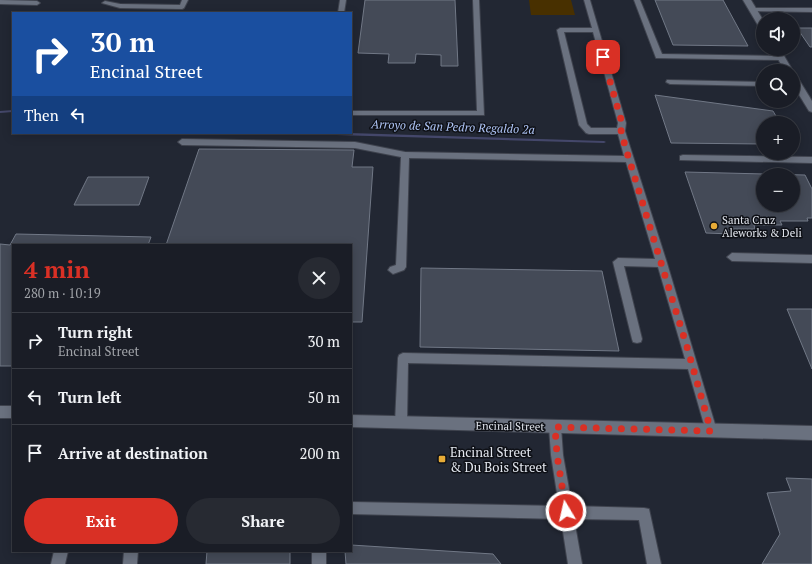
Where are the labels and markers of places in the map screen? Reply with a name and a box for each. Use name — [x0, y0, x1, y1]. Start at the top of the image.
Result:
pin — [586, 40, 620, 74]
place label: Santa Cruz Aleworks & Deli — [722, 213, 802, 240]
marker: Santa Cruz Aleworks & Deli — [709, 221, 719, 231]
place label: Encinal Street & Du Bois Street — [450, 443, 547, 476]
marker: Encinal Street & Du Bois Street — [437, 454, 447, 464]

